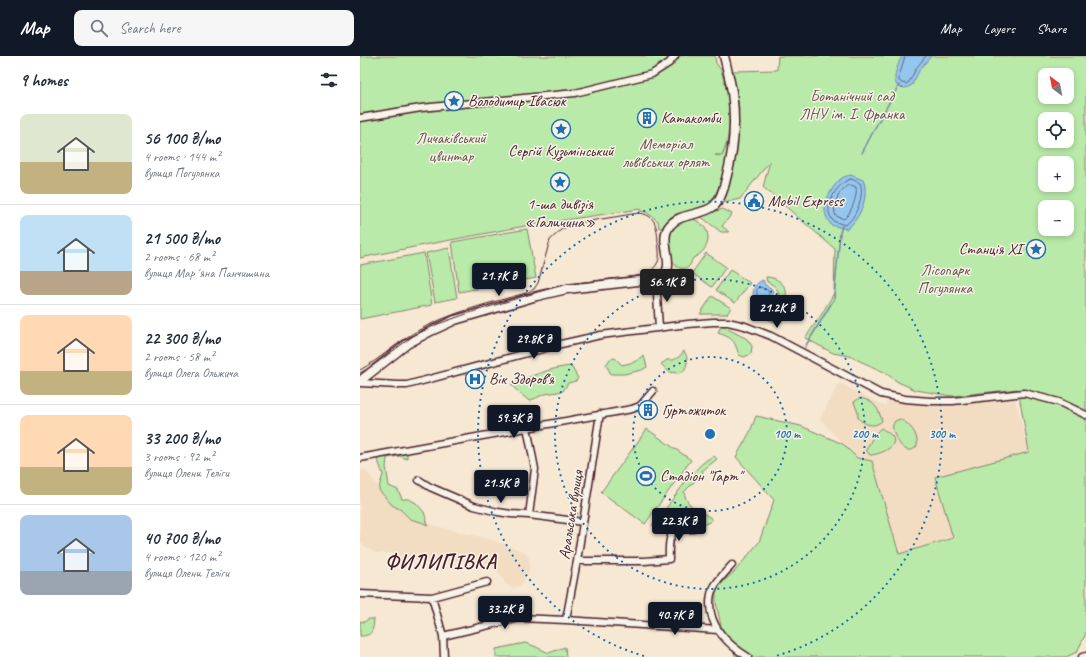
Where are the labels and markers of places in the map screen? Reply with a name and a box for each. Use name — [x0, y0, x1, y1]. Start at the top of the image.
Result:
place icon: Володимир Івасюк — [443, 90, 465, 112]
place label: Володимир Івасюк — [468, 91, 567, 111]
building icon: Катакомби — [636, 107, 658, 129]
place label: Катакомби — [661, 108, 722, 128]
place icon: Сергій Кузьмінський — [550, 118, 572, 140]
place label: Сергій Кузьмінський — [508, 141, 615, 161]
place icon: 1-ша дивізія «Галичина» — [549, 171, 571, 193]
public building icon: Mobil Express — [743, 190, 765, 212]
place label: Mobil Express — [768, 191, 845, 211]
place label: 1-ша дивізія «Галичина» — [525, 194, 595, 232]
place icon: Cтанція XI — [1025, 238, 1047, 260]
place label: Cтанція XI — [959, 239, 1026, 259]
pin: 21.7K ₴ — [462, 263, 536, 297]
pin: 56.1K ₴ — [630, 269, 704, 303]
pin: 21.2K ₴ — [740, 295, 814, 329]
pin: 29.8K ₴ — [497, 326, 571, 360]
hospital icon: Вік Здоров'я — [464, 368, 486, 390]
place label: Вік Здоров'я — [489, 369, 555, 389]
building icon: Гуртожиток — [637, 399, 659, 421]
place label: Гуртожиток — [662, 400, 726, 420]
pin: 59.3K ₴ — [477, 405, 551, 439]
centre of rings — [703, 427, 717, 441]
sports icon: Стадіон "Гарт" — [635, 465, 657, 487]
place label: Стадіон "Гарт" — [660, 466, 745, 486]
pin: 21.5K ₴ — [464, 470, 538, 504]
pin: 22.3K ₴ — [642, 508, 716, 542]
pin: 33.2K ₴ — [468, 596, 542, 630]
pin: 40.7K ₴ — [638, 602, 712, 636]

